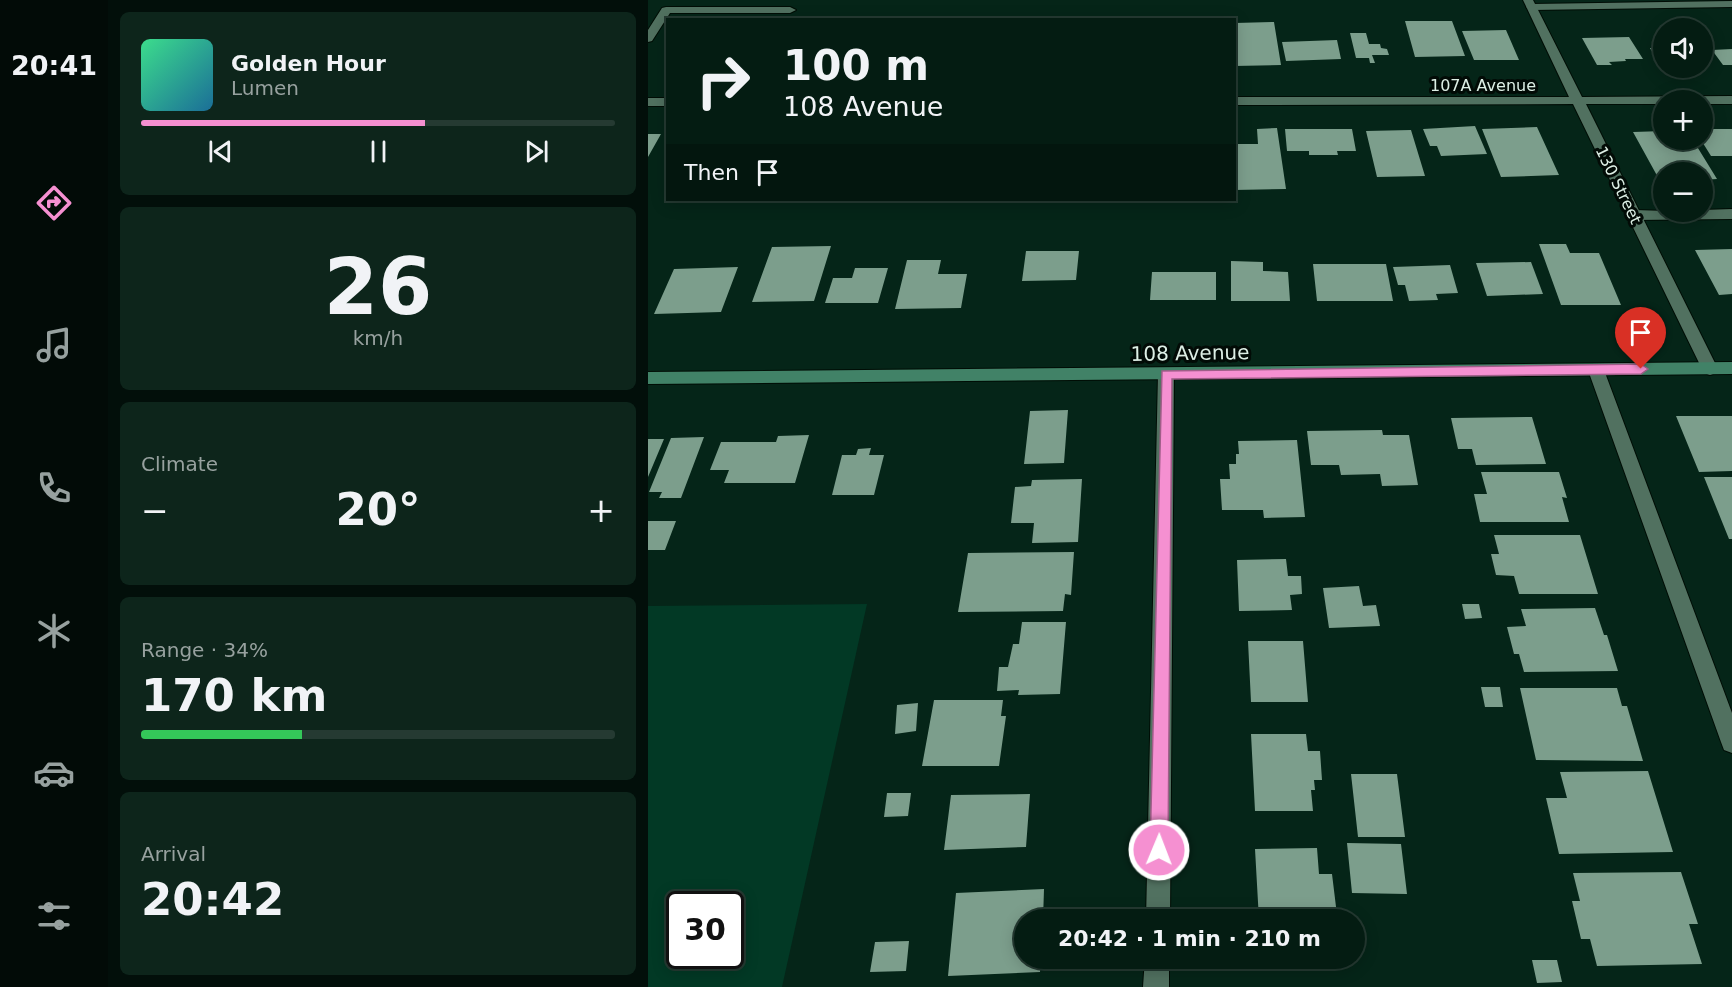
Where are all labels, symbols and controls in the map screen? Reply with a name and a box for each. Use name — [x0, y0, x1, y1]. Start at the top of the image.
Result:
map controls — [1653, 18, 1713, 222]
button: sound — [1653, 18, 1713, 78]
text: 100 m — [783, 41, 929, 90]
icon: right — [684, 42, 762, 120]
text: 20:41 — [11, 50, 97, 81]
text: Golden Hour — [231, 51, 386, 76]
text: Lumen — [231, 76, 299, 100]
street label: 107A Avenue — [1430, 76, 1536, 95]
button: + — [1653, 90, 1713, 150]
text: 108 Avenue — [783, 91, 943, 122]
icon: previous — [204, 135, 237, 168]
icon: pause — [362, 135, 395, 168]
icon: next — [520, 135, 553, 168]
street label: 130 Street — [1592, 143, 1646, 227]
icon: arrive — [751, 156, 784, 189]
text: Then — [684, 160, 739, 185]
button: − — [1653, 162, 1713, 222]
icon: directions — [33, 182, 75, 224]
text: 26 — [324, 242, 432, 332]
pin — [1615, 307, 1666, 369]
icon: arrive — [1624, 316, 1657, 349]
icon: music — [33, 324, 75, 366]
text: km/h — [353, 326, 403, 350]
street label: 108 Avenue — [1130, 340, 1250, 366]
text: Climate — [141, 452, 218, 476]
icon: phone — [33, 467, 75, 509]
text: 20° — [335, 483, 421, 536]
text: − — [141, 491, 169, 530]
text: + — [587, 491, 615, 530]
icon: climate — [33, 610, 75, 652]
text: Range · 34% — [141, 638, 268, 662]
text: 170 km — [141, 669, 327, 722]
icon: car — [33, 752, 75, 794]
position arrow — [1127, 818, 1191, 882]
text: Arrival — [141, 842, 206, 866]
text: 20:42 — [141, 873, 284, 926]
speed limit sign: 30 — [666, 891, 744, 969]
icon: filters — [33, 895, 75, 937]
text: 20:42 · 1 min · 210 m — [1058, 926, 1321, 951]

